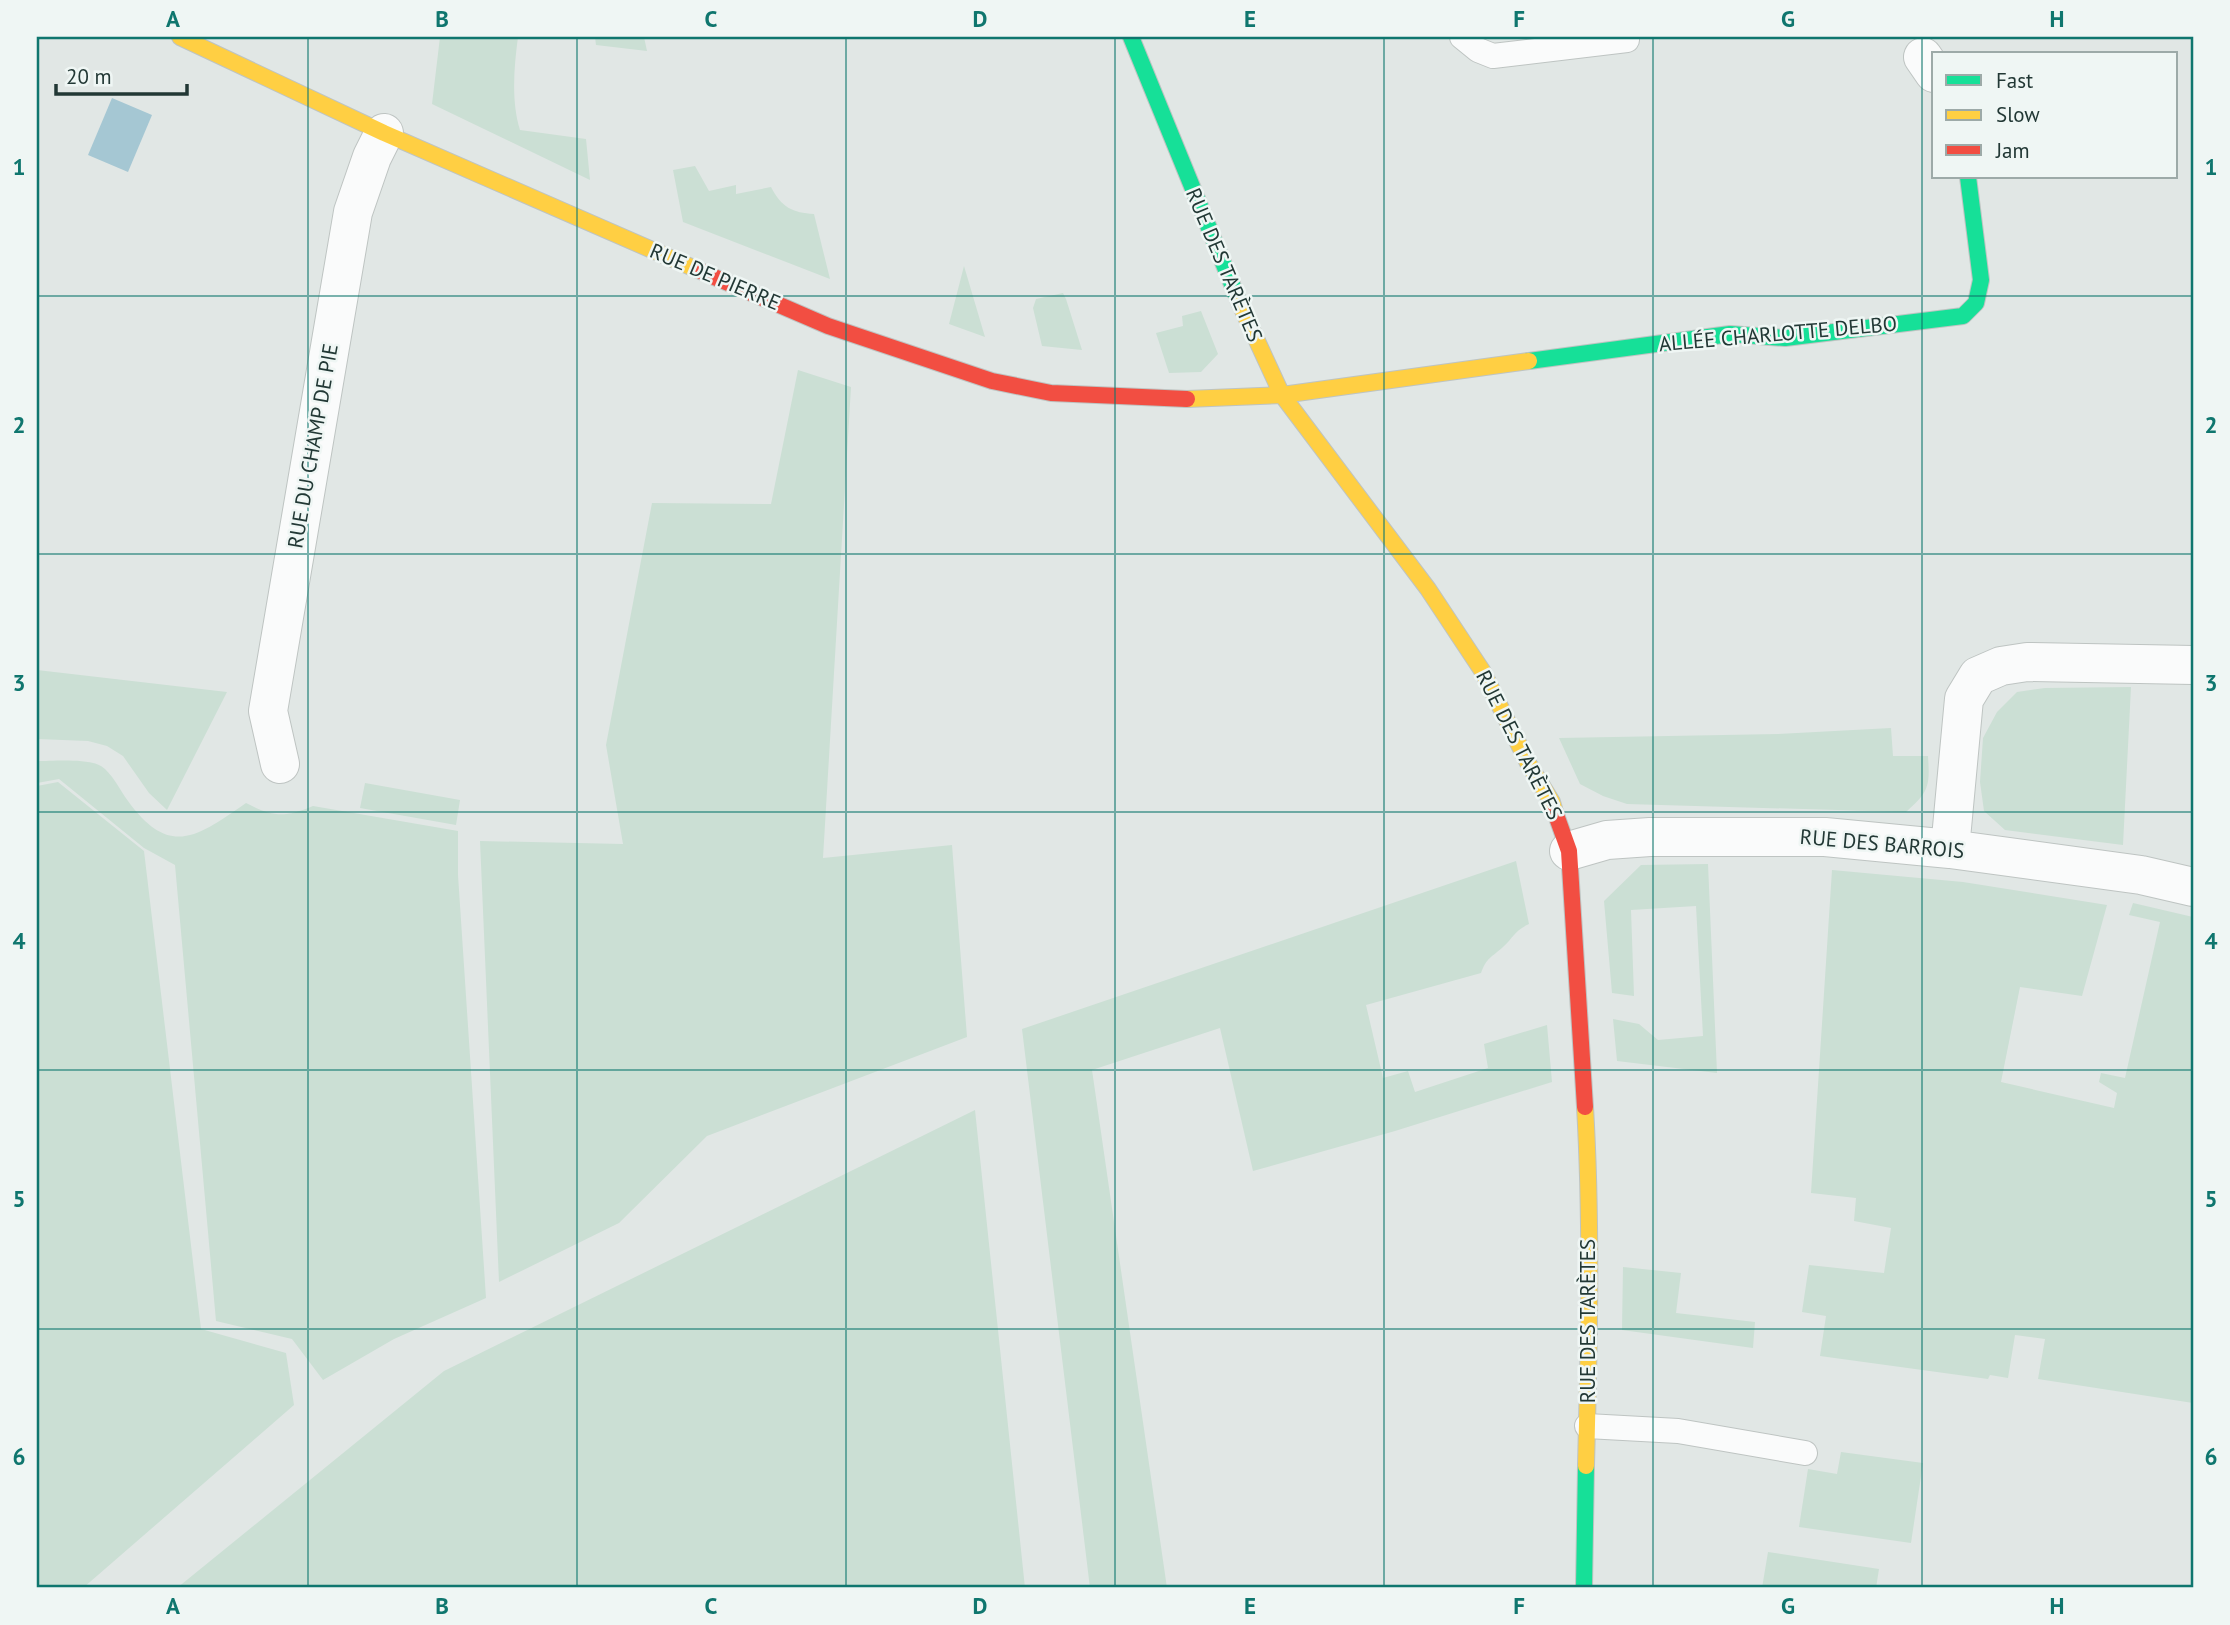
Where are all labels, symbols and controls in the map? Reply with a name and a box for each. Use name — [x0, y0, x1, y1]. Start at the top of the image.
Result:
text: A — [166, 4, 180, 33]
text: B — [435, 4, 449, 33]
text: C — [705, 4, 718, 33]
text: D — [973, 4, 987, 33]
text: E — [1244, 4, 1256, 33]
text: F — [1513, 4, 1525, 33]
text: G — [1781, 4, 1795, 33]
text: H — [2050, 4, 2064, 33]
scale bar — [56, 52, 187, 96]
legend — [1932, 52, 2178, 178]
text: 20 m — [66, 63, 112, 90]
text: Fast — [1996, 67, 2033, 94]
text: Slow — [1996, 101, 2040, 128]
text: Jam — [1995, 137, 2030, 164]
text: 1 — [12, 152, 26, 181]
text: 1 — [2204, 152, 2218, 181]
street label: RUE DES TARÈTES — [1180, 184, 1269, 346]
street label: RUE DE PIERRE — [646, 237, 784, 316]
street label: ALLÉE CHARLOTTE DELBO — [1658, 310, 1898, 357]
street label: RUE DU CHAMP DE PIE — [281, 341, 344, 550]
text: 2 — [12, 410, 26, 439]
text: 2 — [2204, 410, 2218, 439]
street label: RUE DES TARÈTES — [1470, 665, 1569, 824]
text: 3 — [12, 668, 26, 697]
text: 3 — [2204, 668, 2218, 697]
street label: RUE DES BARROIS — [1799, 823, 1965, 864]
text: 4 — [12, 926, 26, 955]
text: 4 — [2204, 926, 2218, 955]
text: 5 — [12, 1184, 26, 1213]
text: 5 — [2204, 1184, 2218, 1213]
street label: RUE DES TARÈTES — [1574, 1239, 1601, 1403]
text: 6 — [12, 1442, 26, 1471]
text: 6 — [2204, 1442, 2218, 1471]
text: A — [166, 1591, 180, 1620]
text: B — [435, 1591, 449, 1620]
text: C — [705, 1591, 718, 1620]
text: D — [973, 1591, 987, 1620]
text: E — [1244, 1591, 1256, 1620]
text: F — [1513, 1591, 1525, 1620]
text: G — [1781, 1591, 1795, 1620]
text: H — [2050, 1591, 2064, 1620]

